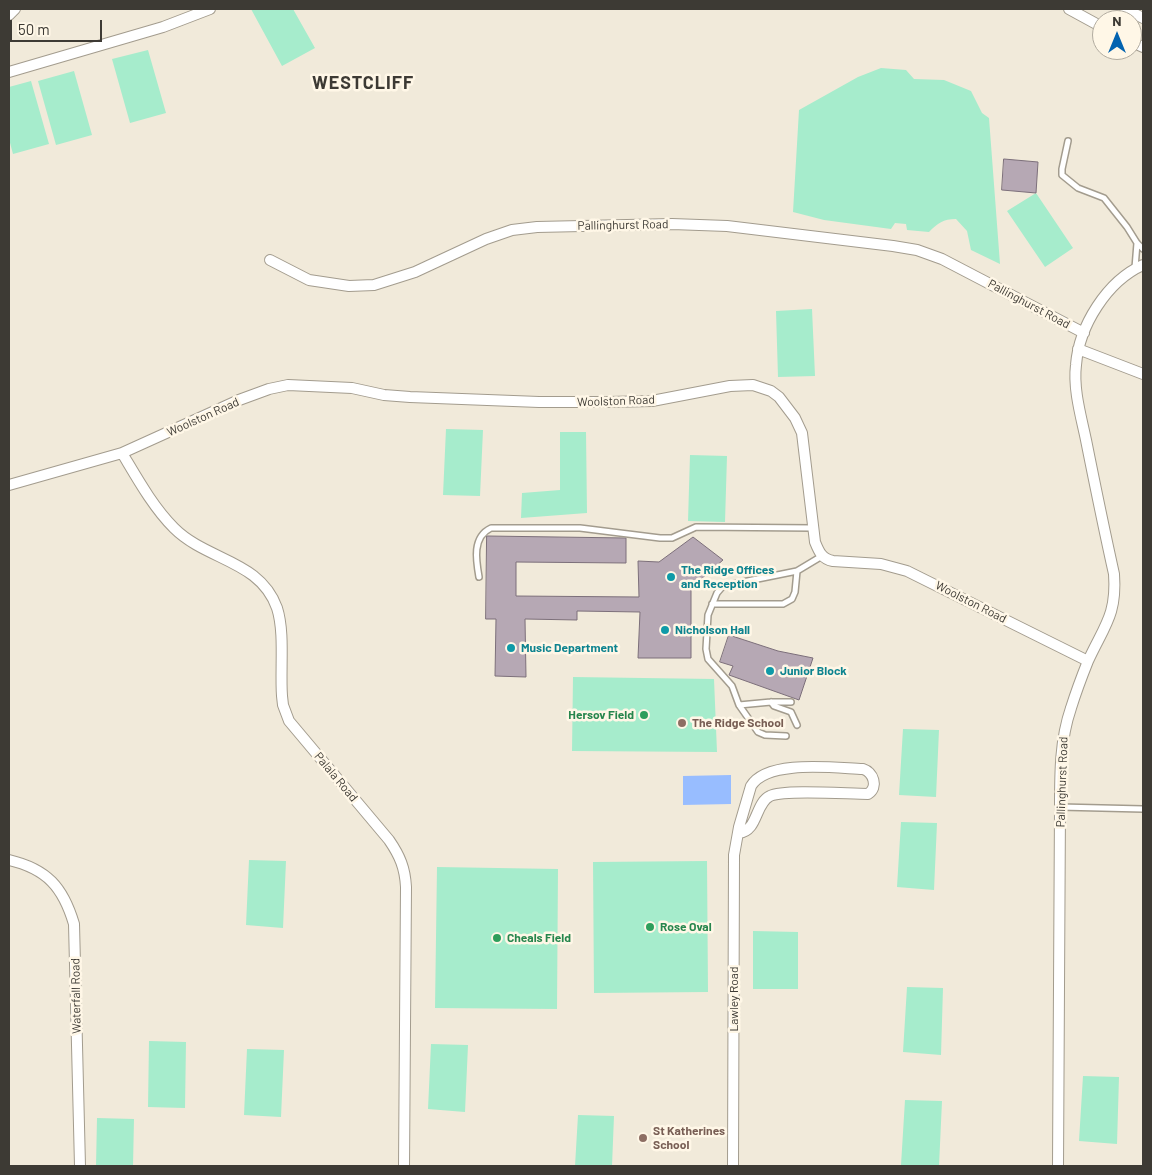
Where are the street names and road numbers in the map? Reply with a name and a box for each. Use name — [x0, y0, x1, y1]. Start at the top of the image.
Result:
street label: Pallinghurst Road — [577, 217, 669, 233]
street label: Pallinghurst Road — [985, 276, 1073, 332]
street label: Woolston Road — [577, 392, 655, 410]
street label: Woolston Road — [165, 395, 241, 439]
street label: Woolston Road — [933, 578, 1009, 626]
street label: Pallinghurst Road — [1053, 736, 1071, 828]
street label: Palala Road — [311, 749, 361, 805]
street label: Waterfall Road — [68, 958, 84, 1034]
street label: Lawley Road — [727, 966, 741, 1032]

